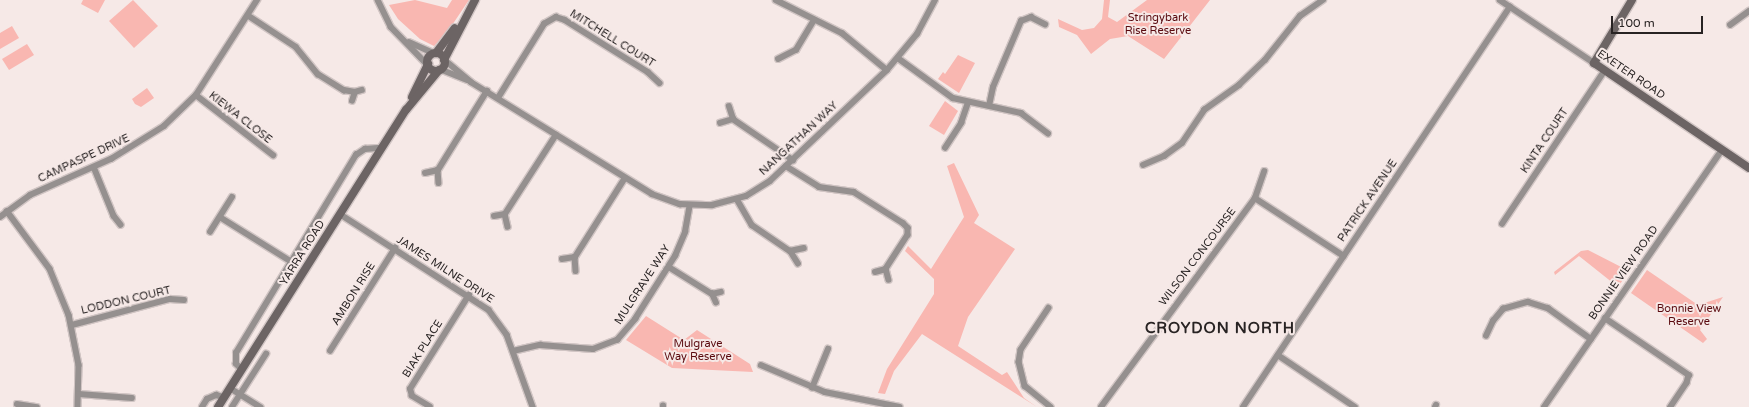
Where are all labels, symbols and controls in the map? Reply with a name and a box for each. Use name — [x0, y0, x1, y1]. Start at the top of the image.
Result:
street label: MITCHELL COURT — [567, 7, 657, 71]
scale bar — [1613, 8, 1705, 34]
park label: Stringybark Rise Reserve — [1125, 12, 1191, 38]
text: 100 m — [1618, 16, 1655, 30]
street label: EXETER ROAD — [1595, 47, 1667, 103]
street label: KIEWA CLOSE — [206, 89, 274, 147]
street label: NANGATHAN WAY — [757, 99, 841, 179]
street label: KINTA COURT — [1518, 106, 1572, 176]
street label: CAMPASPE DRIVE — [36, 132, 132, 186]
street label: PATRICK AVENUE — [1336, 157, 1400, 245]
street label: WILSON CONCOURSE — [1157, 205, 1239, 309]
street label: YARRA ROAD — [278, 218, 328, 288]
street label: BONNIE VIEW ROAD — [1586, 223, 1662, 323]
street label: JAMES MILNE DRIVE — [394, 234, 496, 306]
street label: MULGRAVE WAY — [612, 243, 674, 327]
street label: AMBON RISE — [329, 260, 379, 328]
street label: LODDON COURT — [80, 284, 172, 318]
park label: Bonnie View Reserve — [1657, 303, 1721, 329]
street label: BIAK PLACE — [400, 318, 446, 380]
district label: CROYDON NORTH — [1145, 320, 1295, 338]
park label: Mulgrave Way Reserve — [664, 338, 732, 364]

